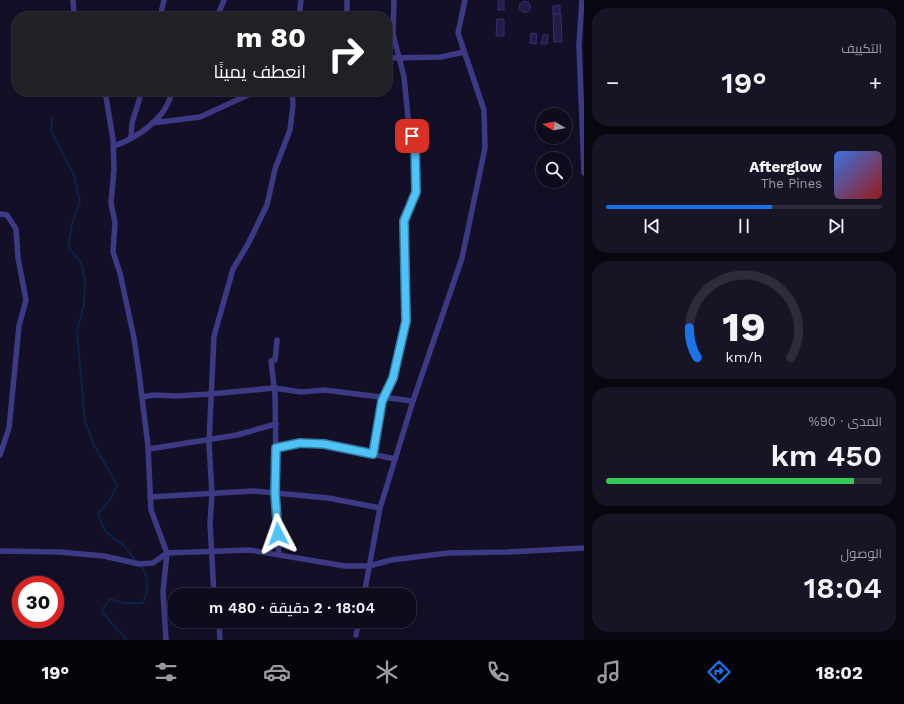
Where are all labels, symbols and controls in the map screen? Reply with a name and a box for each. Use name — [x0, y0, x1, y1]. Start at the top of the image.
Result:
text: 80 m — [236, 21, 306, 54]
icon: right — [320, 28, 372, 80]
text: التكييف — [841, 41, 882, 56]
text: انعطف يمينًا — [213, 61, 306, 82]
text: 19° — [721, 65, 767, 100]
text: − — [606, 70, 619, 95]
text: + — [869, 70, 882, 95]
north arrow — [536, 108, 572, 144]
map controls — [536, 108, 572, 188]
pin — [395, 119, 429, 153]
icon: arrive — [401, 125, 423, 147]
button: search — [536, 152, 572, 188]
text: Afterglow — [749, 158, 822, 176]
text: The Pines — [761, 176, 822, 191]
icon: previous — [641, 215, 663, 237]
icon: pause — [733, 215, 755, 237]
icon: next — [825, 215, 847, 237]
text: 19 — [722, 302, 766, 351]
text: km/h — [726, 349, 762, 365]
text: المدى · 90% — [808, 414, 882, 429]
text: 450 km — [771, 438, 882, 473]
position arrow — [257, 513, 299, 555]
text: الوصول — [841, 546, 882, 561]
text: 18:04 — [804, 570, 882, 605]
speed limit sign: 30 — [12, 576, 64, 628]
text: 18:04 · 2 دقيقة · 480 m — [209, 599, 375, 617]
icon: filters — [152, 658, 180, 686]
icon: car — [263, 658, 291, 686]
icon: climate — [373, 658, 401, 686]
icon: phone — [484, 658, 512, 686]
icon: music — [595, 658, 623, 686]
icon: directions — [705, 658, 733, 686]
text: 19° — [41, 662, 69, 683]
text: 18:02 — [816, 662, 863, 683]

